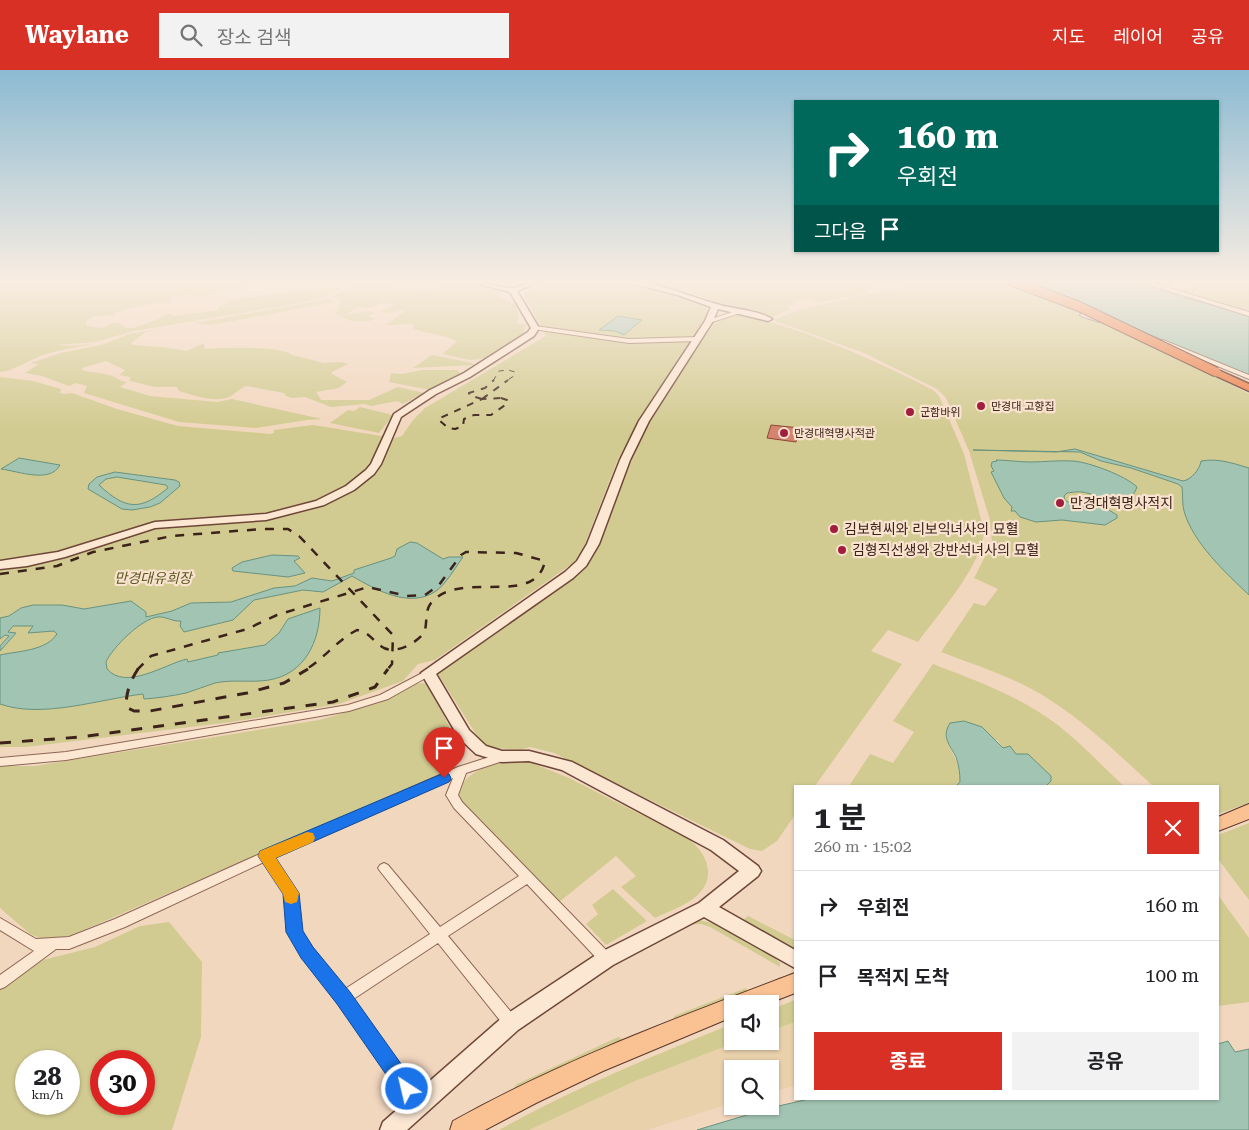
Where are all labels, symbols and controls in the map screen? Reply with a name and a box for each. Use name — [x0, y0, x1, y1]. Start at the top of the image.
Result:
search box — [159, 13, 509, 58]
text: Waylane — [25, 21, 129, 49]
icon: search — [177, 21, 205, 49]
text: 장소 검색 — [217, 26, 291, 49]
text: 지도 — [1052, 26, 1085, 47]
text: 레이어 — [1113, 26, 1163, 47]
text: 공유 — [1191, 26, 1224, 47]
text: 160 m — [897, 116, 998, 157]
icon: right — [814, 120, 879, 185]
text: 우회전 — [897, 164, 958, 189]
icon: arrive — [876, 215, 904, 243]
text: 그다음 — [814, 220, 866, 243]
marker: 만경대 고향집 — [975, 400, 987, 412]
place label: 만경대 고향집 — [991, 400, 1055, 413]
marker: 군함바위 — [904, 406, 916, 418]
place label: 군함바위 — [920, 406, 960, 419]
marker: 만경대혁명사적관 — [778, 427, 790, 439]
place label: 만경대혁명사적관 — [794, 427, 875, 440]
place label: 만경대혁명사적지 — [1070, 495, 1173, 511]
marker: 만경대혁명사적지 — [1054, 497, 1066, 509]
place label: 김보현씨와 리보익녀사의 묘혈 — [844, 521, 1019, 537]
marker: 김보현씨와 리보익녀사의 묘혈 — [828, 523, 840, 535]
place label: 김형직선생와 강반석녀사의 묘혈 — [852, 542, 1039, 558]
marker: 김형직선생와 강반석녀사의 묘혈 — [836, 544, 848, 556]
park label: 만경대유희장 — [114, 570, 194, 586]
pin — [423, 727, 465, 778]
icon: arrive — [430, 734, 458, 762]
text: 1 분 — [814, 800, 866, 835]
button: close — [1147, 802, 1199, 854]
text: 260 m · 15:02 — [814, 837, 912, 856]
icon: right — [814, 892, 842, 920]
text: 160 m — [1145, 894, 1199, 917]
text: 우회전 — [857, 896, 909, 919]
icon: arrive — [814, 962, 842, 990]
text: 100 m — [1145, 964, 1199, 987]
text: 목적지 도착 — [857, 966, 949, 989]
map controls — [724, 995, 779, 1115]
button: sound — [724, 995, 779, 1050]
button: 종료 — [814, 1032, 1002, 1090]
button: 공유 — [1012, 1032, 1199, 1090]
speed limit sign: 30 — [90, 1050, 155, 1115]
button: search — [724, 1060, 779, 1115]
text: 28 — [33, 1062, 62, 1091]
position arrow — [380, 1062, 432, 1114]
text: km/h — [31, 1088, 64, 1102]

